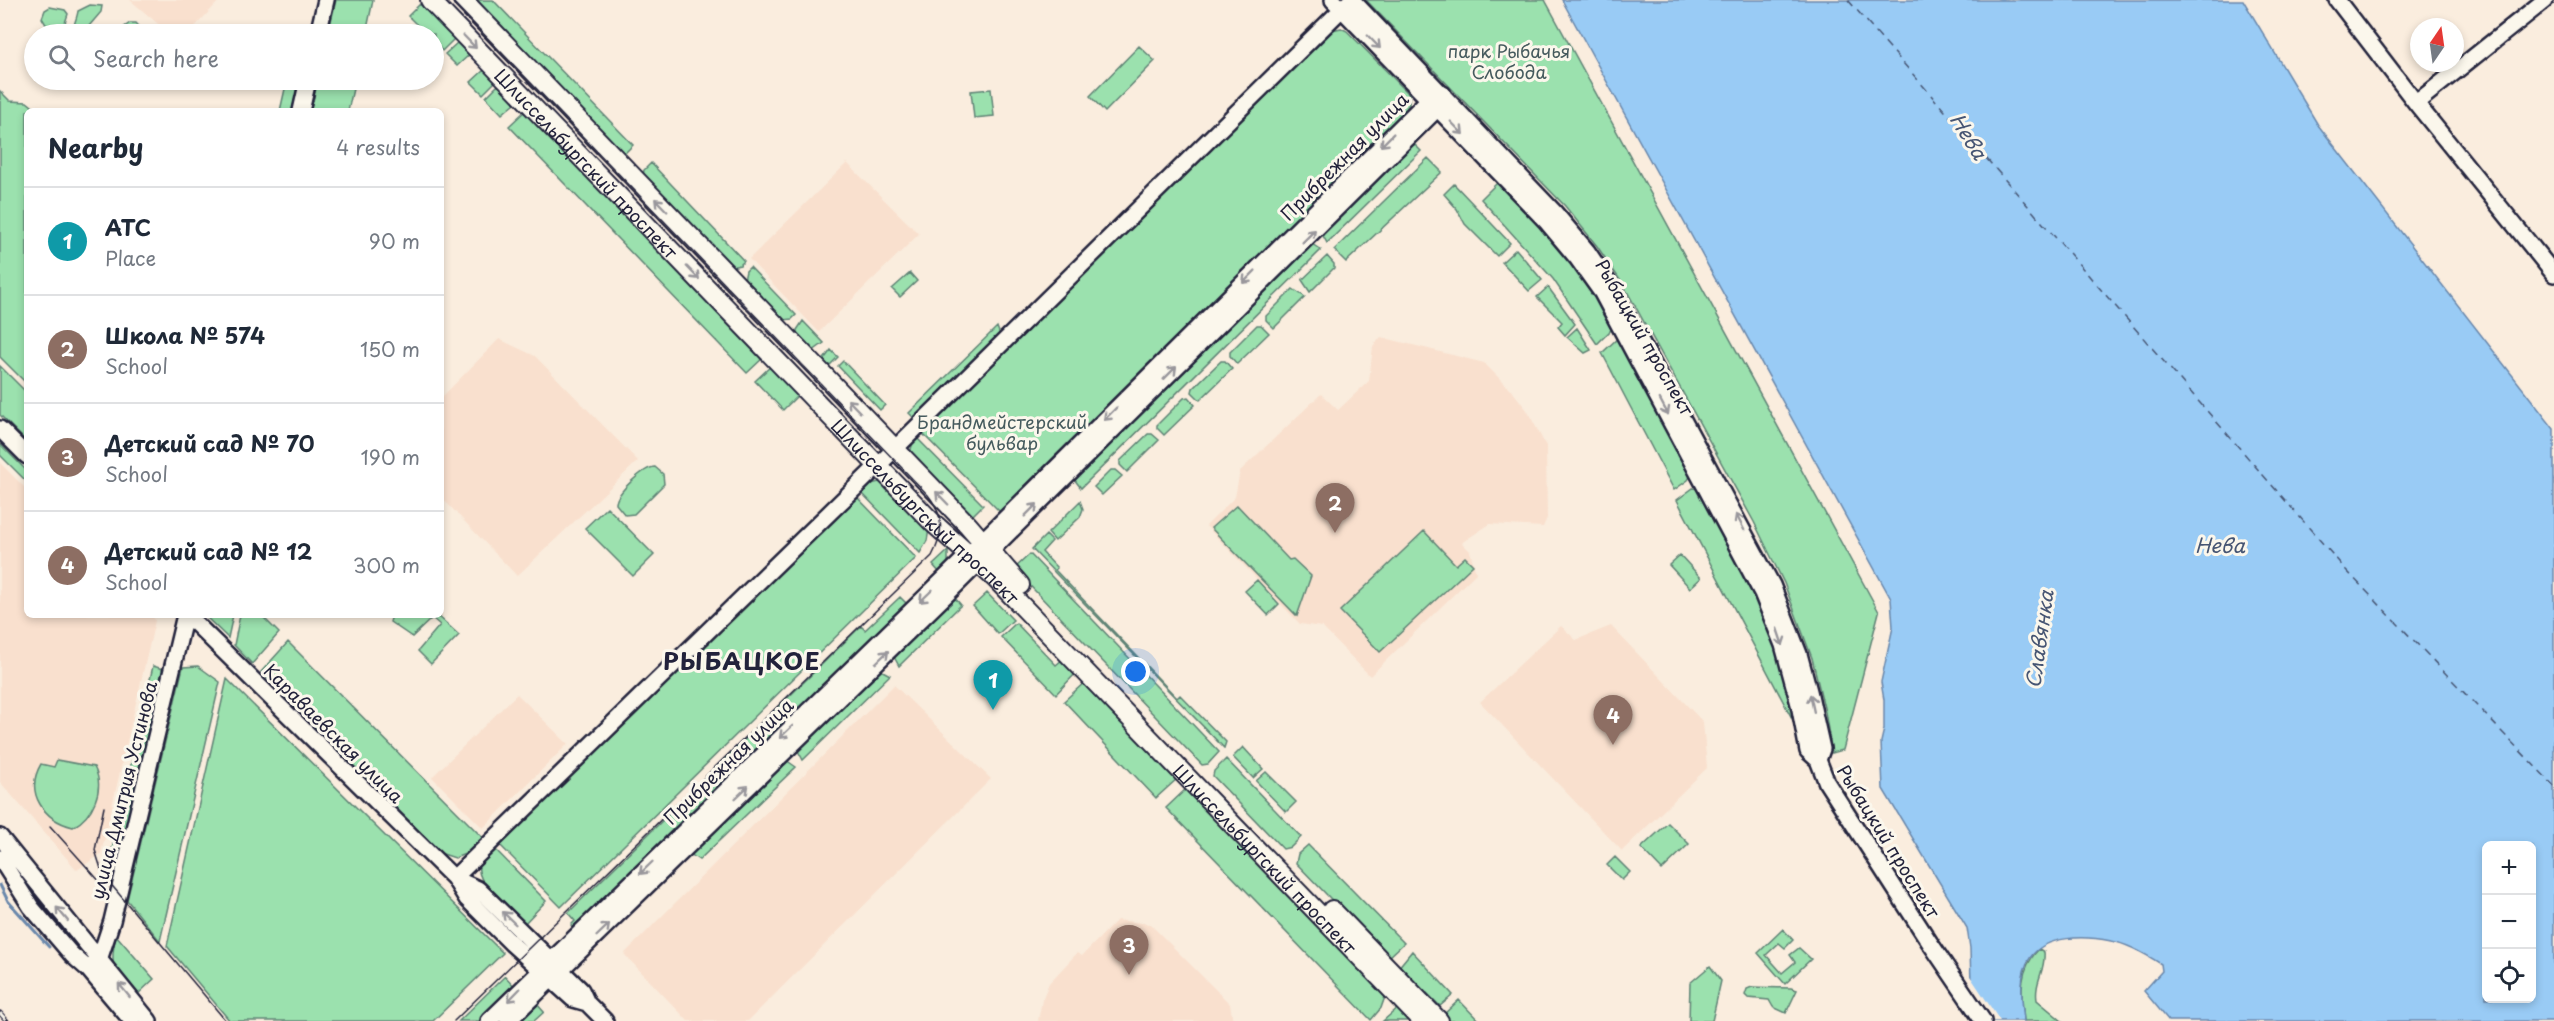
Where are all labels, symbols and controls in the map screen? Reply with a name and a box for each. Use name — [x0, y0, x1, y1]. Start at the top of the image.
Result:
north arrow — [2410, 18, 2464, 72]
search box — [24, 24, 444, 90]
one-way arrow — [1367, 34, 1381, 49]
one-way arrow — [463, 35, 477, 50]
park label: парк Рыбачья Слобода — [1448, 37, 1570, 85]
icon: search — [45, 41, 78, 74]
text: Search here — [93, 41, 219, 74]
street label: Шлиссельбургский проспект — [489, 62, 685, 264]
street label: Прибрежная улица — [1274, 85, 1415, 226]
water label: Нева — [1943, 107, 1995, 166]
one-way arrow — [1449, 120, 1464, 135]
text: Nearby — [48, 128, 143, 167]
text: 4 results — [336, 132, 420, 162]
one-way arrow — [1380, 133, 1395, 147]
one-way arrow — [653, 198, 668, 213]
text: АТС — [105, 210, 151, 243]
text: 1 — [63, 226, 72, 256]
text: 90 m — [369, 226, 420, 256]
one-way arrow — [1301, 229, 1316, 243]
text: Place — [105, 243, 156, 273]
street label: Рыбацкий проспект — [1589, 254, 1701, 420]
one-way arrow — [686, 266, 700, 281]
one-way arrow — [1241, 270, 1256, 284]
text: Школа № 574 — [105, 318, 265, 351]
text: 2 — [60, 334, 75, 364]
text: 150 m — [360, 334, 420, 364]
text: School — [105, 351, 168, 381]
one-way arrow — [1162, 366, 1177, 381]
one-way arrow — [1658, 398, 1670, 415]
one-way arrow — [847, 399, 862, 414]
one-way arrow — [1103, 407, 1118, 422]
park label: Брандмейстерский бульвар — [917, 408, 1087, 456]
street label: Шлиссельбургский проспект — [826, 412, 1026, 610]
text: Детский сад № 70 — [105, 426, 315, 459]
text: 3 — [61, 442, 74, 472]
text: 190 m — [361, 442, 420, 472]
text: School — [105, 459, 168, 489]
pin: 2 — [1316, 484, 1354, 533]
one-way arrow — [935, 490, 950, 505]
one-way arrow — [1024, 503, 1039, 518]
one-way arrow — [1734, 514, 1746, 531]
water label: Нева — [2195, 530, 2246, 560]
text: Детский сад № 12 — [105, 534, 312, 567]
text: 4 — [61, 550, 74, 580]
text: 300 m — [353, 550, 420, 580]
text: School — [105, 567, 168, 597]
one-way arrow — [919, 588, 934, 603]
water label: Славянка — [2017, 588, 2061, 690]
one-way arrow — [1775, 627, 1786, 646]
district label: РЫБАЦКОЕ — [663, 642, 821, 678]
one-way arrow — [874, 649, 889, 664]
street label: Караваевская улица — [258, 657, 410, 809]
your location — [1121, 657, 1150, 686]
pin: 1 — [974, 660, 1012, 710]
street label: улица Дмитрия Устинова — [83, 677, 163, 902]
street label: Прибрежная улица — [657, 691, 800, 830]
one-way arrow — [1806, 694, 1817, 713]
pin: 4 — [1594, 696, 1632, 745]
one-way arrow — [779, 724, 794, 739]
street label: Шлиссельбургский проспект — [1167, 757, 1364, 960]
street label: Рыбацкий проспект — [1831, 759, 1947, 923]
one-way arrow — [734, 785, 749, 800]
map controls — [2482, 841, 2536, 1003]
button: + — [2482, 841, 2536, 895]
one-way arrow — [639, 860, 654, 875]
button: − — [2482, 895, 2536, 949]
one-way arrow — [56, 907, 69, 923]
one-way arrow — [501, 911, 516, 926]
one-way arrow — [595, 923, 610, 937]
pin: 3 — [1110, 926, 1148, 975]
button: locate — [2482, 949, 2536, 1003]
one-way arrow — [117, 983, 131, 998]
one-way arrow — [507, 987, 522, 1002]

